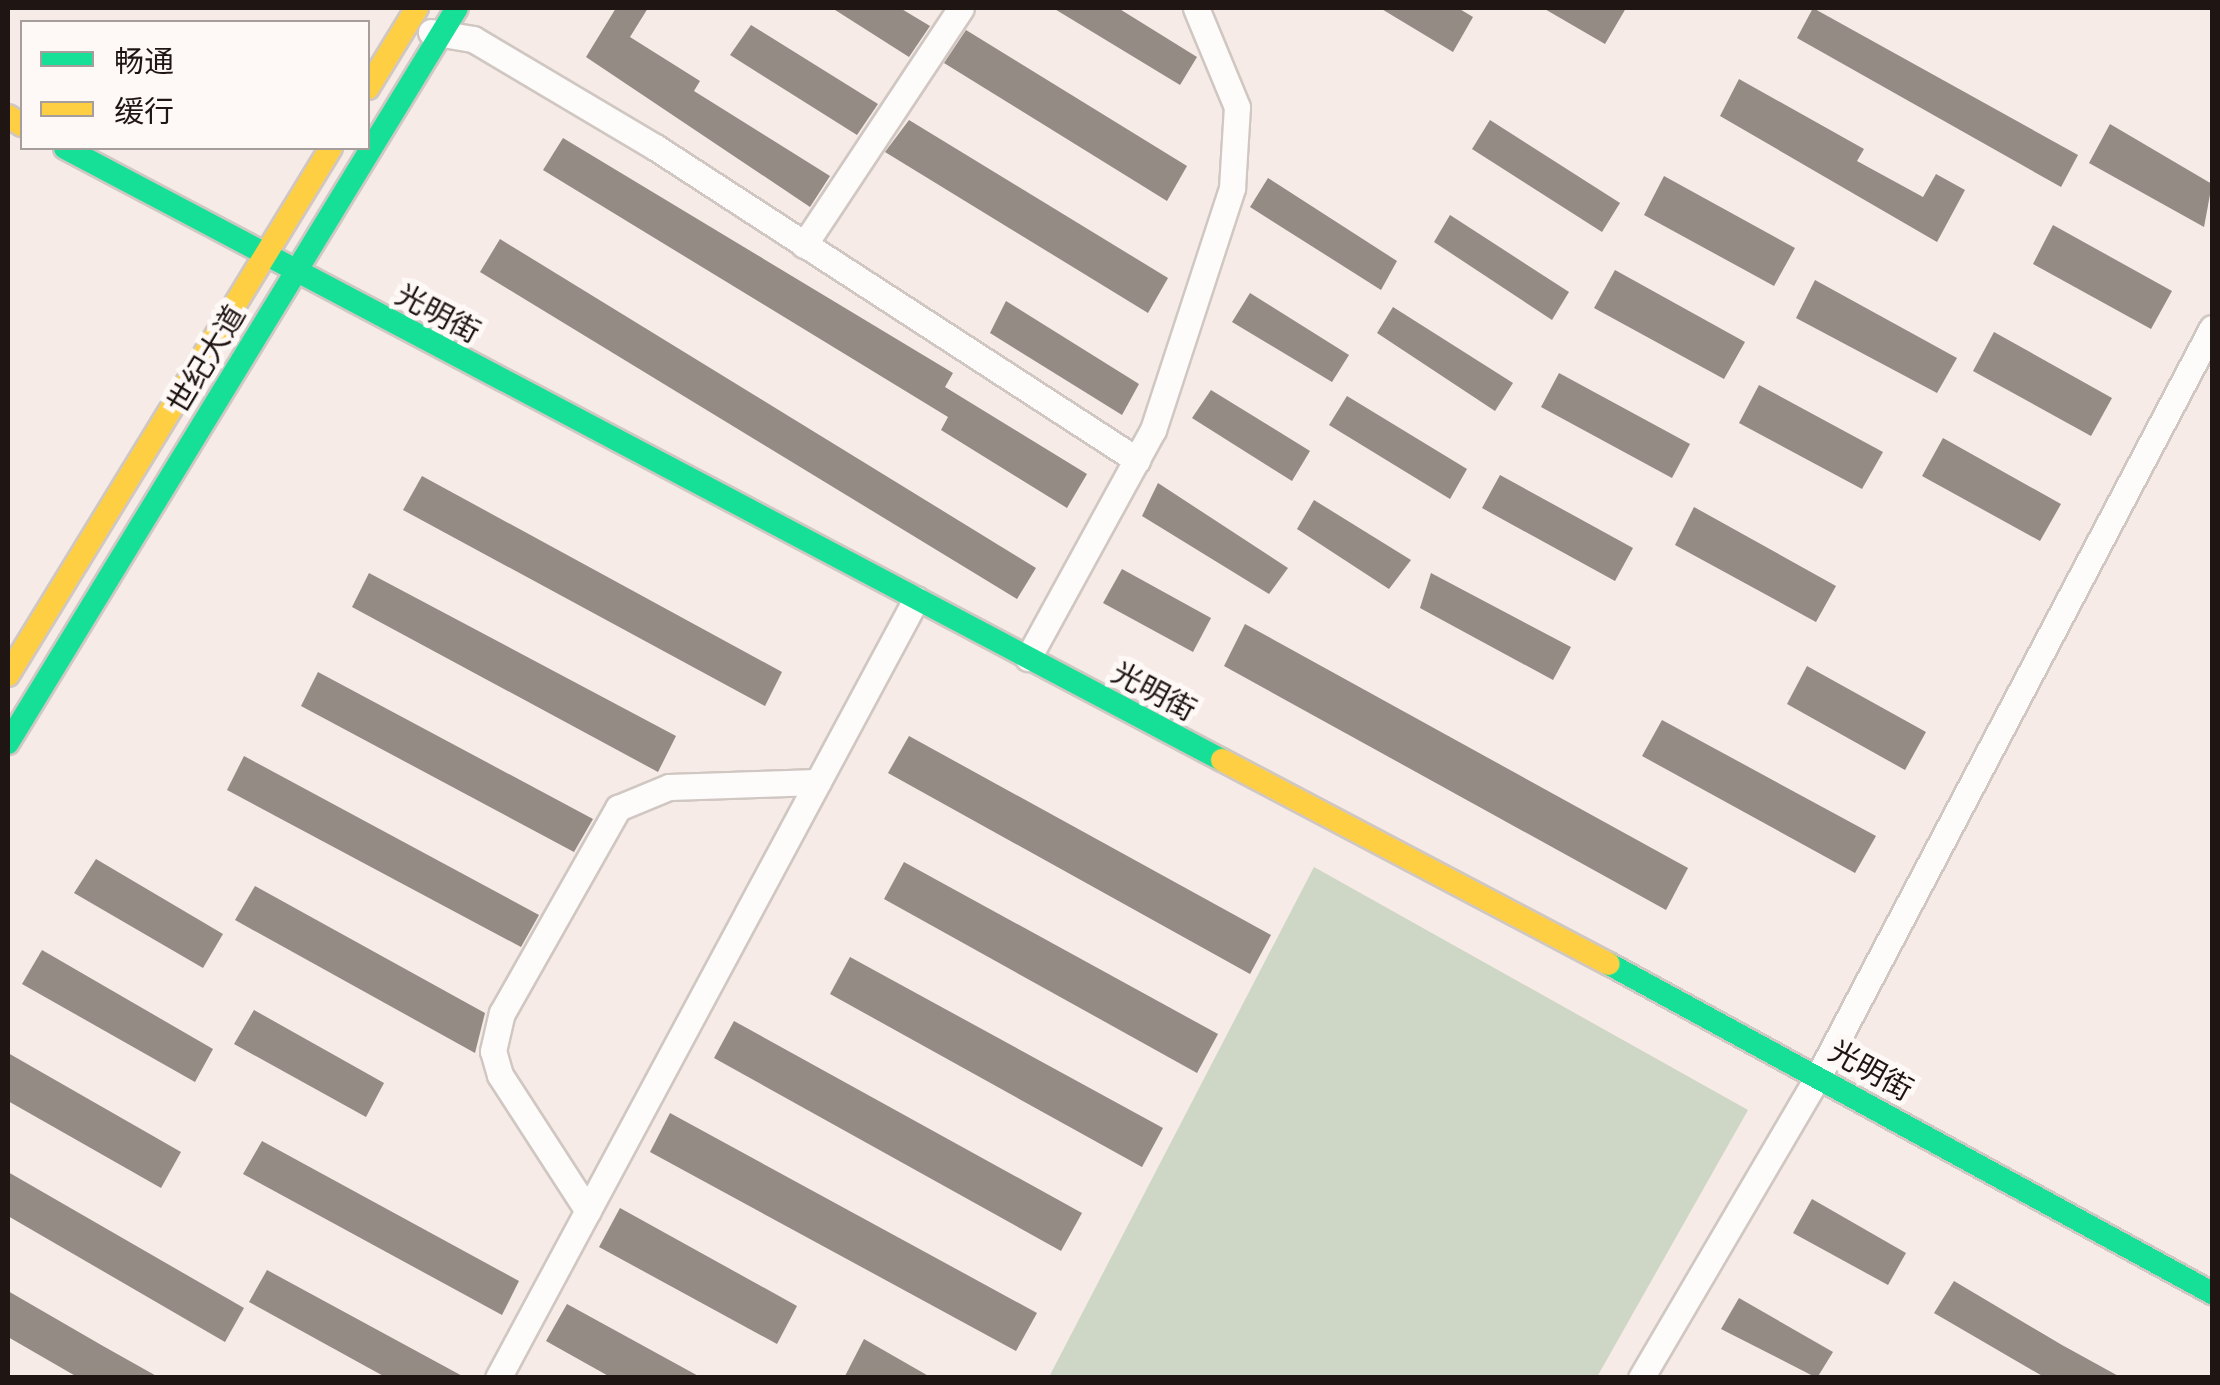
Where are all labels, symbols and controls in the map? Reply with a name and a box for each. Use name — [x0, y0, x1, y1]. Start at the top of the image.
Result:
legend — [20, 20, 370, 150]
text: 畅通 — [114, 41, 174, 80]
text: 缓行 — [114, 91, 174, 130]
street label: 光明街 — [390, 276, 486, 350]
street label: 世纪大道 — [160, 298, 252, 420]
street label: 光明街 — [1106, 654, 1202, 728]
street label: 光明街 — [1823, 1032, 1919, 1108]

